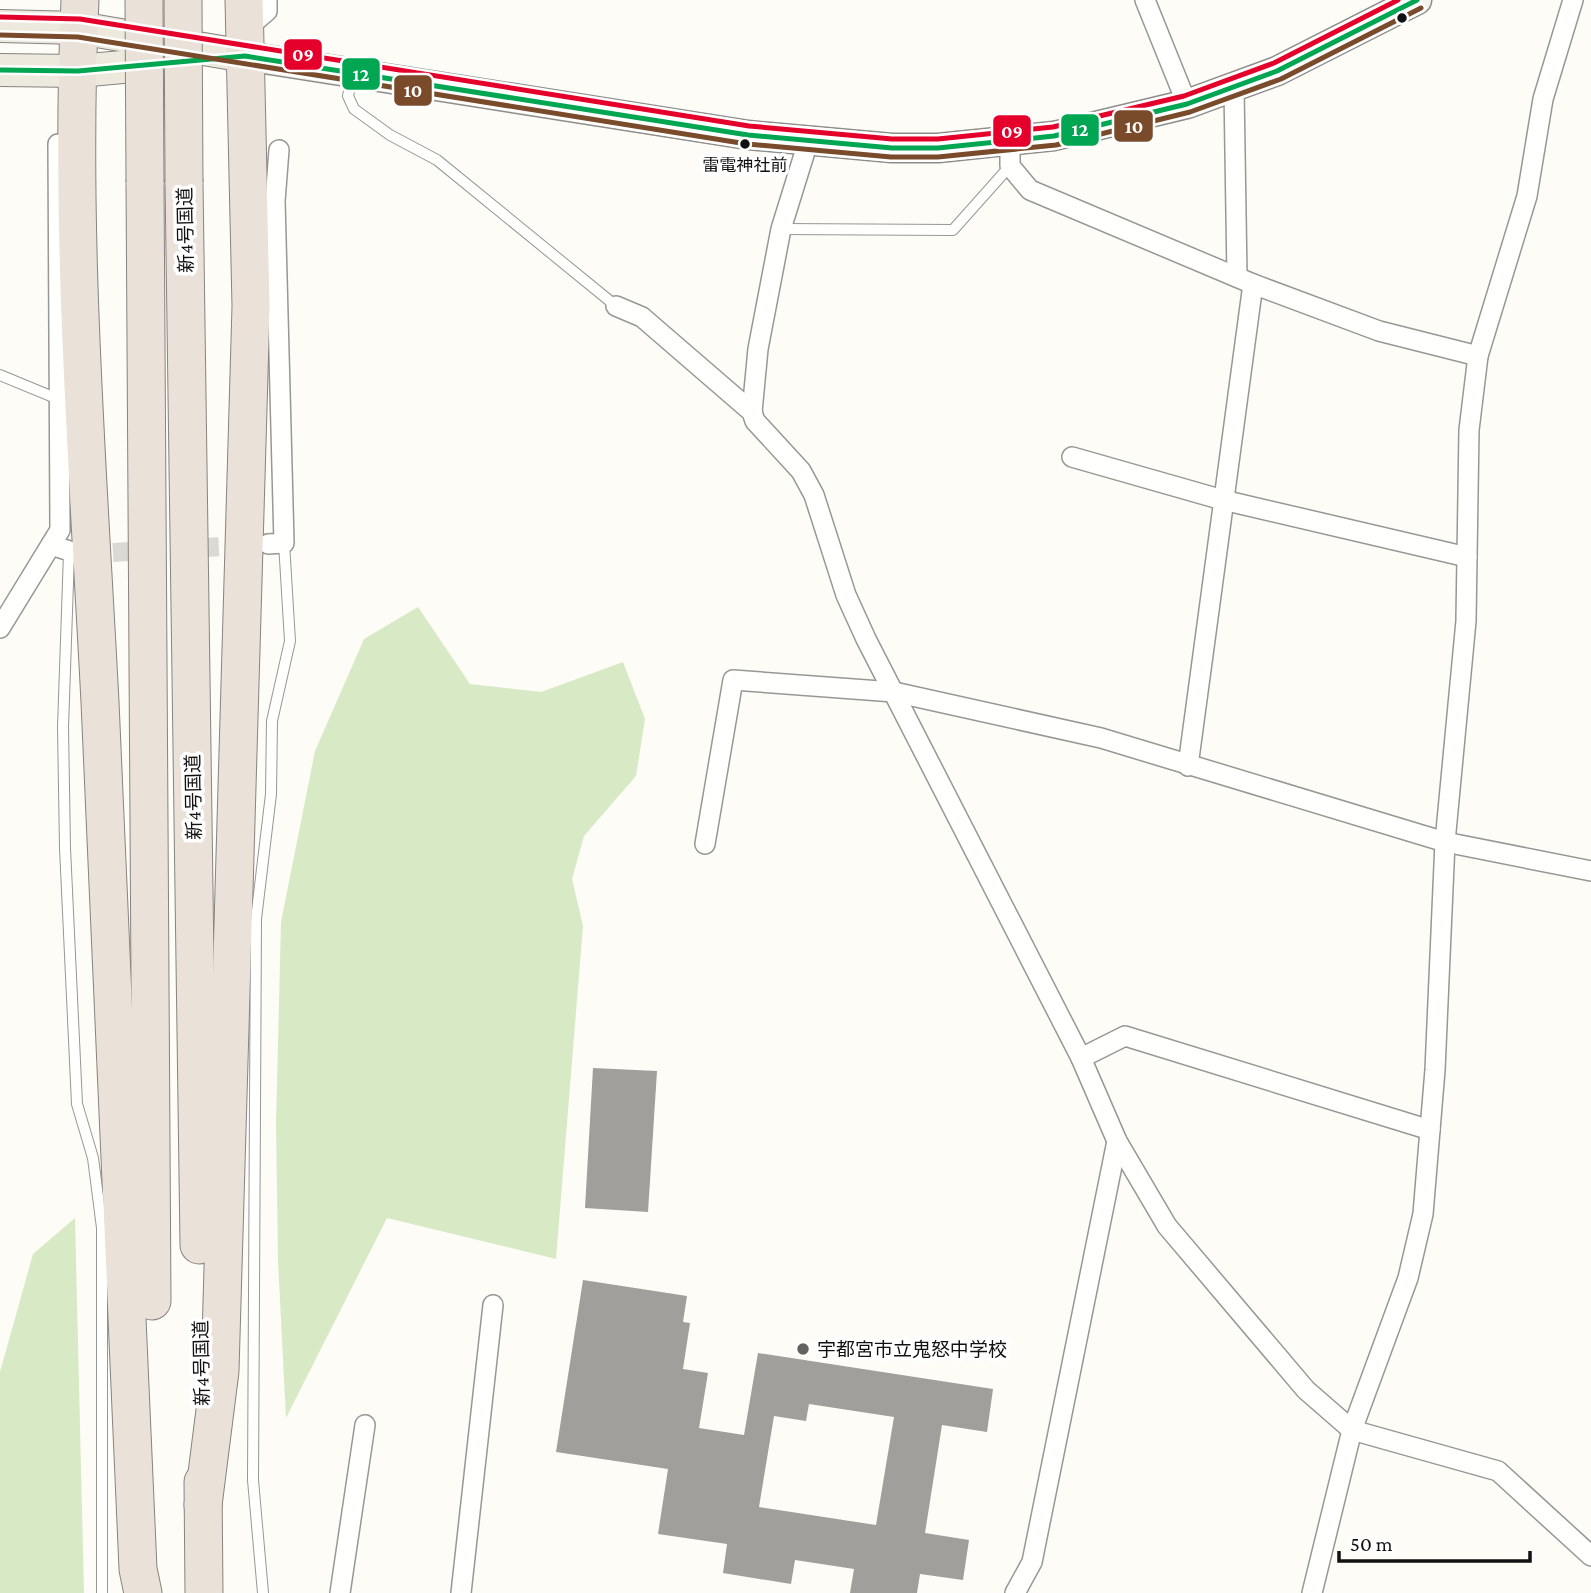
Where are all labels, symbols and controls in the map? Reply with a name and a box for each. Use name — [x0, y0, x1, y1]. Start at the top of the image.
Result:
unlabelled marker — [1395, 11, 1409, 25]
line badge: 09 — [283, 38, 323, 71]
text: 09 — [292, 44, 314, 65]
line badge: 12 — [341, 57, 381, 91]
text: 12 — [353, 64, 370, 85]
line badge: 10 — [393, 74, 433, 107]
text: 10 — [404, 80, 422, 101]
line badge: 10 — [1113, 109, 1154, 143]
line badge: 12 — [1060, 113, 1100, 147]
line badge: 09 — [992, 114, 1032, 148]
text: 10 — [1125, 116, 1143, 137]
text: 12 — [1072, 119, 1089, 140]
text: 09 — [1001, 121, 1023, 142]
marker: 雷電神社前 — [738, 137, 752, 151]
place label: 雷電神社前 — [703, 156, 788, 175]
street label: 新4号国道 — [174, 187, 197, 273]
street label: 新4号国道 — [182, 754, 205, 840]
street label: 新4号国道 — [190, 1320, 213, 1406]
place label: 宇都宮市立鬼怒中学校 — [817, 1339, 1007, 1360]
marker: 宇都宮市立鬼怒中学校 — [795, 1341, 811, 1357]
scale bar — [1339, 1520, 1530, 1564]
text: 50 m — [1350, 1532, 1393, 1556]

